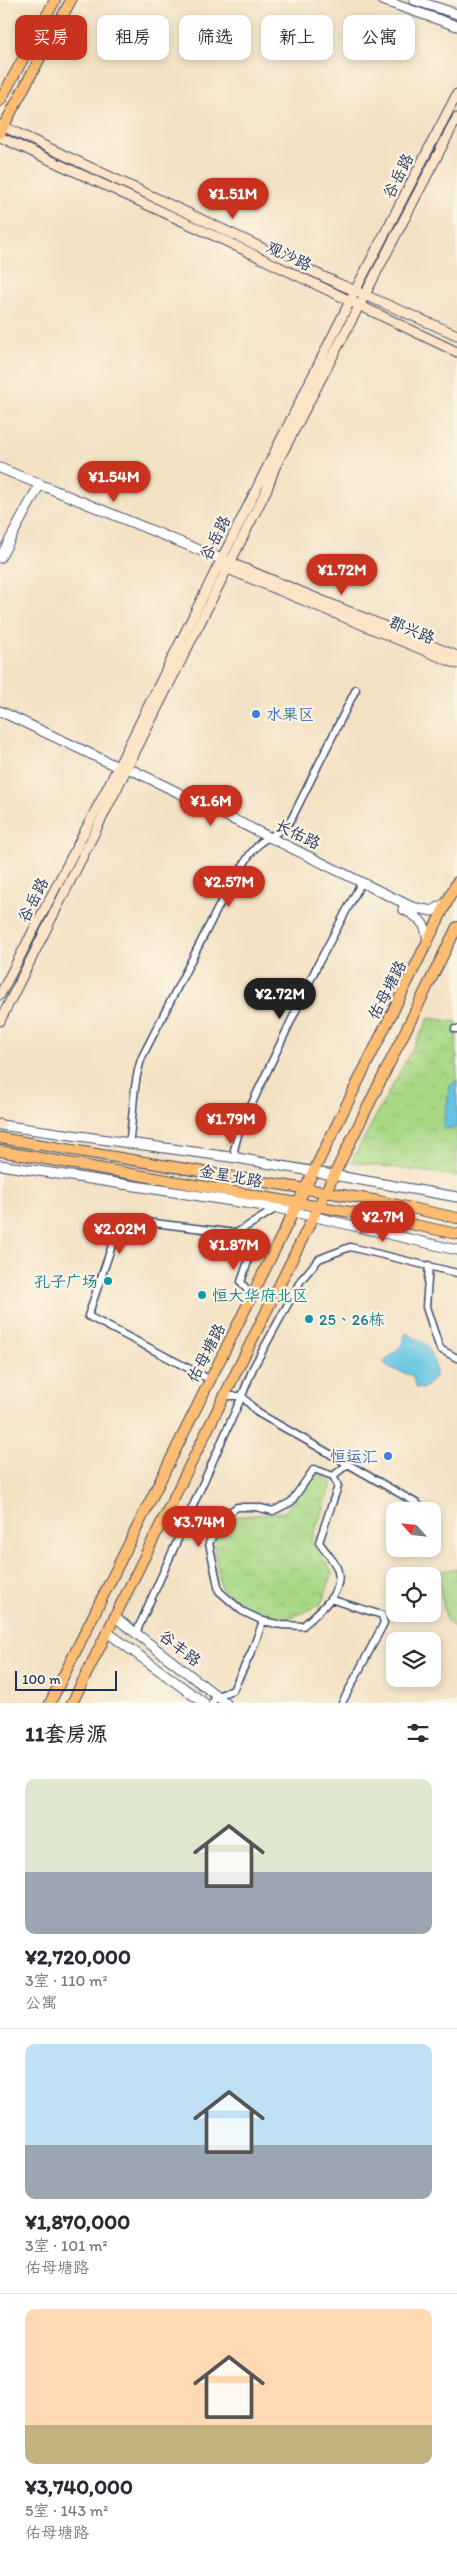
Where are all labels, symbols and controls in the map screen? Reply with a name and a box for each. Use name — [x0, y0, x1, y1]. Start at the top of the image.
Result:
chip: 买房 — [15, 15, 87, 60]
chip: 租房 — [97, 15, 169, 60]
chip: 筛选 — [179, 15, 251, 60]
chip: 新上 — [261, 15, 333, 60]
chip: 公寓 — [343, 15, 415, 60]
street label: 谷岳路 — [379, 150, 417, 202]
pin: ¥1.51M — [192, 178, 274, 220]
text: ¥1.51M — [209, 184, 257, 203]
street label: 观沙路 — [263, 237, 315, 275]
pin: ¥1.54M — [73, 460, 155, 503]
text: ¥1.54M — [89, 467, 139, 486]
street label: 谷岳路 — [196, 512, 234, 564]
pin: ¥1.72M — [301, 554, 383, 596]
text: ¥1.72M — [317, 560, 367, 579]
street label: 郡兴路 — [386, 612, 438, 648]
place label: 水果区 — [266, 705, 314, 724]
marker: 水果区 — [250, 708, 262, 720]
pin: ¥1.6M — [176, 784, 246, 827]
text: ¥1.6M — [190, 791, 232, 810]
street label: 长佑路 — [272, 815, 324, 853]
pin: ¥2.57M — [188, 866, 270, 908]
text: ¥2.57M — [204, 872, 254, 891]
street label: 谷岳路 — [14, 874, 52, 926]
street label: 佑母塘路 — [364, 957, 410, 1023]
pin: ¥2.72M — [239, 978, 321, 1020]
text: ¥2.72M — [255, 984, 305, 1003]
pin: ¥1.79M — [190, 1102, 272, 1145]
text: ¥1.79M — [206, 1109, 256, 1128]
street label: 金星北路 — [198, 1161, 264, 1191]
pin: ¥2.7M — [348, 1200, 418, 1243]
text: ¥2.7M — [362, 1207, 404, 1226]
pin: ¥2.02M — [79, 1212, 161, 1255]
text: ¥2.02M — [94, 1219, 146, 1238]
pin: ¥1.87M — [193, 1228, 275, 1271]
text: ¥1.87M — [209, 1235, 259, 1254]
place label: 孔子广场 — [34, 1272, 98, 1291]
marker: 孔子广场 — [102, 1275, 114, 1287]
place label: 恒大华府北区 — [212, 1286, 308, 1305]
marker: 恒大华府北区 — [196, 1289, 208, 1301]
place label: 25、26栋 — [319, 1310, 385, 1329]
marker: 25、26栋 — [303, 1313, 315, 1325]
street label: 佑母塘路 — [183, 1320, 229, 1386]
place label: 恒运汇 — [330, 1447, 378, 1466]
marker: 恒运汇 — [382, 1450, 394, 1462]
north arrow — [386, 1502, 441, 1558]
map controls — [386, 1502, 441, 1687]
pin: ¥3.74M — [158, 1506, 240, 1548]
text: ¥3.74M — [173, 1512, 225, 1531]
button: locate — [386, 1567, 441, 1622]
street label: 谷丰路 — [155, 1626, 205, 1670]
button: layers — [386, 1632, 441, 1687]
scale bar — [15, 1668, 118, 1691]
text: 100 m — [22, 1671, 61, 1688]
icon: filters — [404, 1719, 432, 1747]
text: 11套房源 — [25, 1721, 108, 1746]
icon: home — [184, 1811, 274, 1901]
text: ¥2,720,000 — [25, 1944, 131, 1969]
text: 3室 · 110 m² — [25, 1971, 108, 1990]
text: 公寓 — [25, 1993, 57, 2012]
icon: home — [184, 2077, 274, 2167]
text: ¥1,870,000 — [25, 2209, 130, 2234]
text: 3室 · 101 m² — [25, 2236, 108, 2255]
text: 佑母塘路 — [25, 2258, 89, 2277]
icon: home — [184, 2342, 274, 2432]
text: ¥3,740,000 — [25, 2474, 133, 2499]
text: 5室 · 143 m² — [25, 2501, 108, 2520]
text: 佑母塘路 — [25, 2523, 89, 2542]

